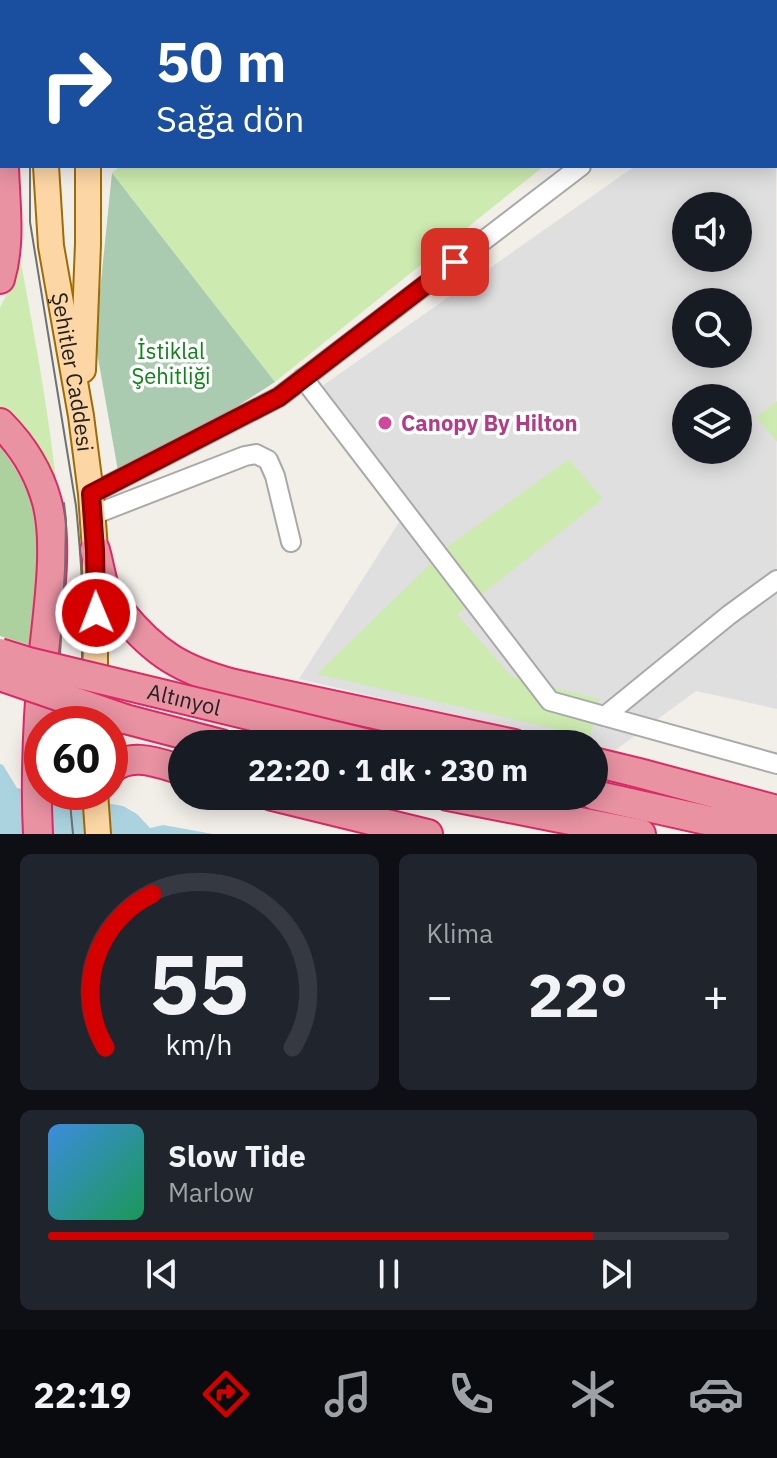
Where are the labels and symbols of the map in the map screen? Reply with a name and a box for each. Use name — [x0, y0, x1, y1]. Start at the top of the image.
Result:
pin — [421, 228, 489, 296]
street label: Şehitler Caddesi — [45, 290, 100, 453]
park label: İstiklal Şehitliği — [131, 336, 211, 390]
place label: Canopy By Hilton — [401, 408, 578, 437]
marker: Canopy By Hilton — [376, 414, 394, 432]
position arrow — [54, 571, 138, 655]
street label: Altınyol — [145, 676, 224, 722]
speed limit sign: 60 — [24, 706, 128, 810]

